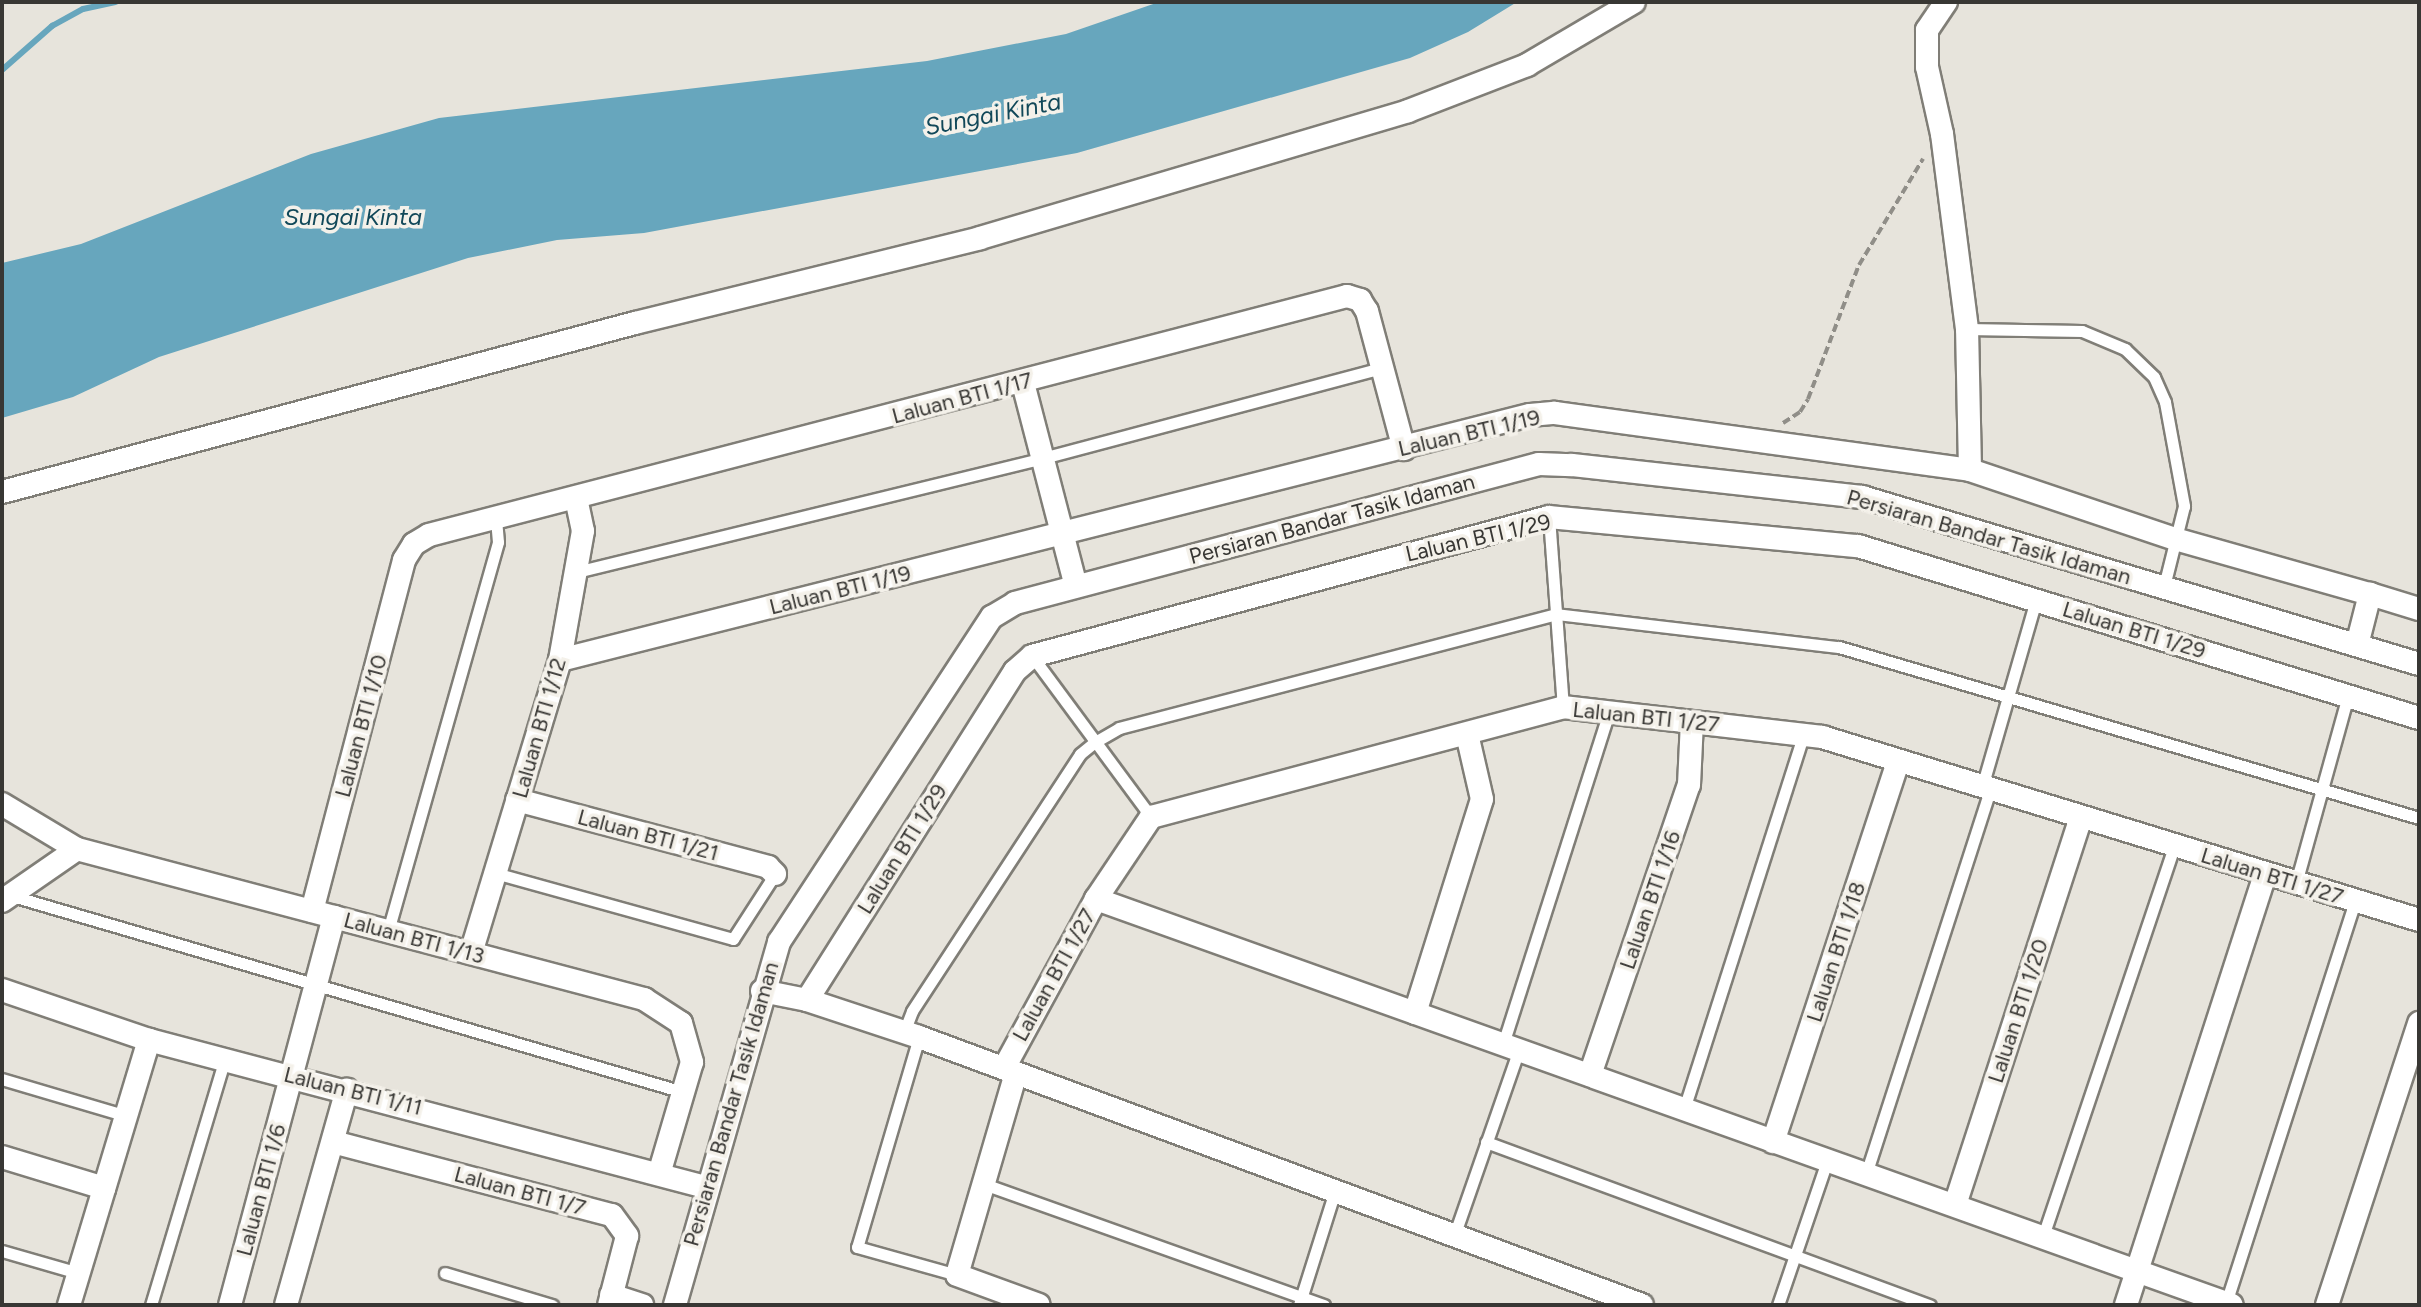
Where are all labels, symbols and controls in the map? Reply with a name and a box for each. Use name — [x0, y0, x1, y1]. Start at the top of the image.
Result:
water label: Sungai Kinta — [922, 87, 1064, 141]
water label: Sungai Kinta — [284, 203, 422, 231]
street label: Laluan BTI 1/17 — [889, 367, 1035, 429]
street label: Laluan BTI 1/19 — [1395, 404, 1543, 462]
street label: Persiaran Bandar Tasik Idaman — [1186, 468, 1478, 570]
street label: Persiaran Bandar Tasik Idaman — [1844, 484, 2134, 590]
street label: Laluan BTI 1/29 — [1403, 508, 1553, 568]
street label: Laluan BTI 1/19 — [767, 560, 913, 620]
street label: Laluan BTI 1/29 — [2059, 596, 2209, 664]
street label: Laluan BTI 1/10 — [329, 652, 393, 800]
street label: Laluan BTI 1/12 — [506, 655, 572, 801]
street label: Laluan BTI 1/27 — [1571, 696, 1721, 738]
street label: Laluan BTI 1/29 — [852, 779, 952, 919]
street label: Laluan BTI 1/21 — [575, 804, 721, 866]
street label: Laluan BTI 1/16 — [1614, 827, 1686, 973]
street label: Laluan BTI 1/27 — [2198, 842, 2346, 910]
street label: Laluan BTI 1/18 — [1801, 879, 1871, 1025]
street label: Laluan BTI 1/27 — [1007, 904, 1101, 1046]
street label: Laluan BTI 1/13 — [341, 907, 487, 969]
street label: Laluan BTI 1/20 — [1982, 936, 2054, 1086]
street label: Persiaran Bandar Tasik Idaman — [678, 959, 784, 1249]
street label: Laluan BTI 1/11 — [281, 1061, 425, 1121]
street label: Laluan BTI 1/6 — [231, 1121, 291, 1259]
street label: Laluan BTI 1/7 — [451, 1161, 589, 1221]

